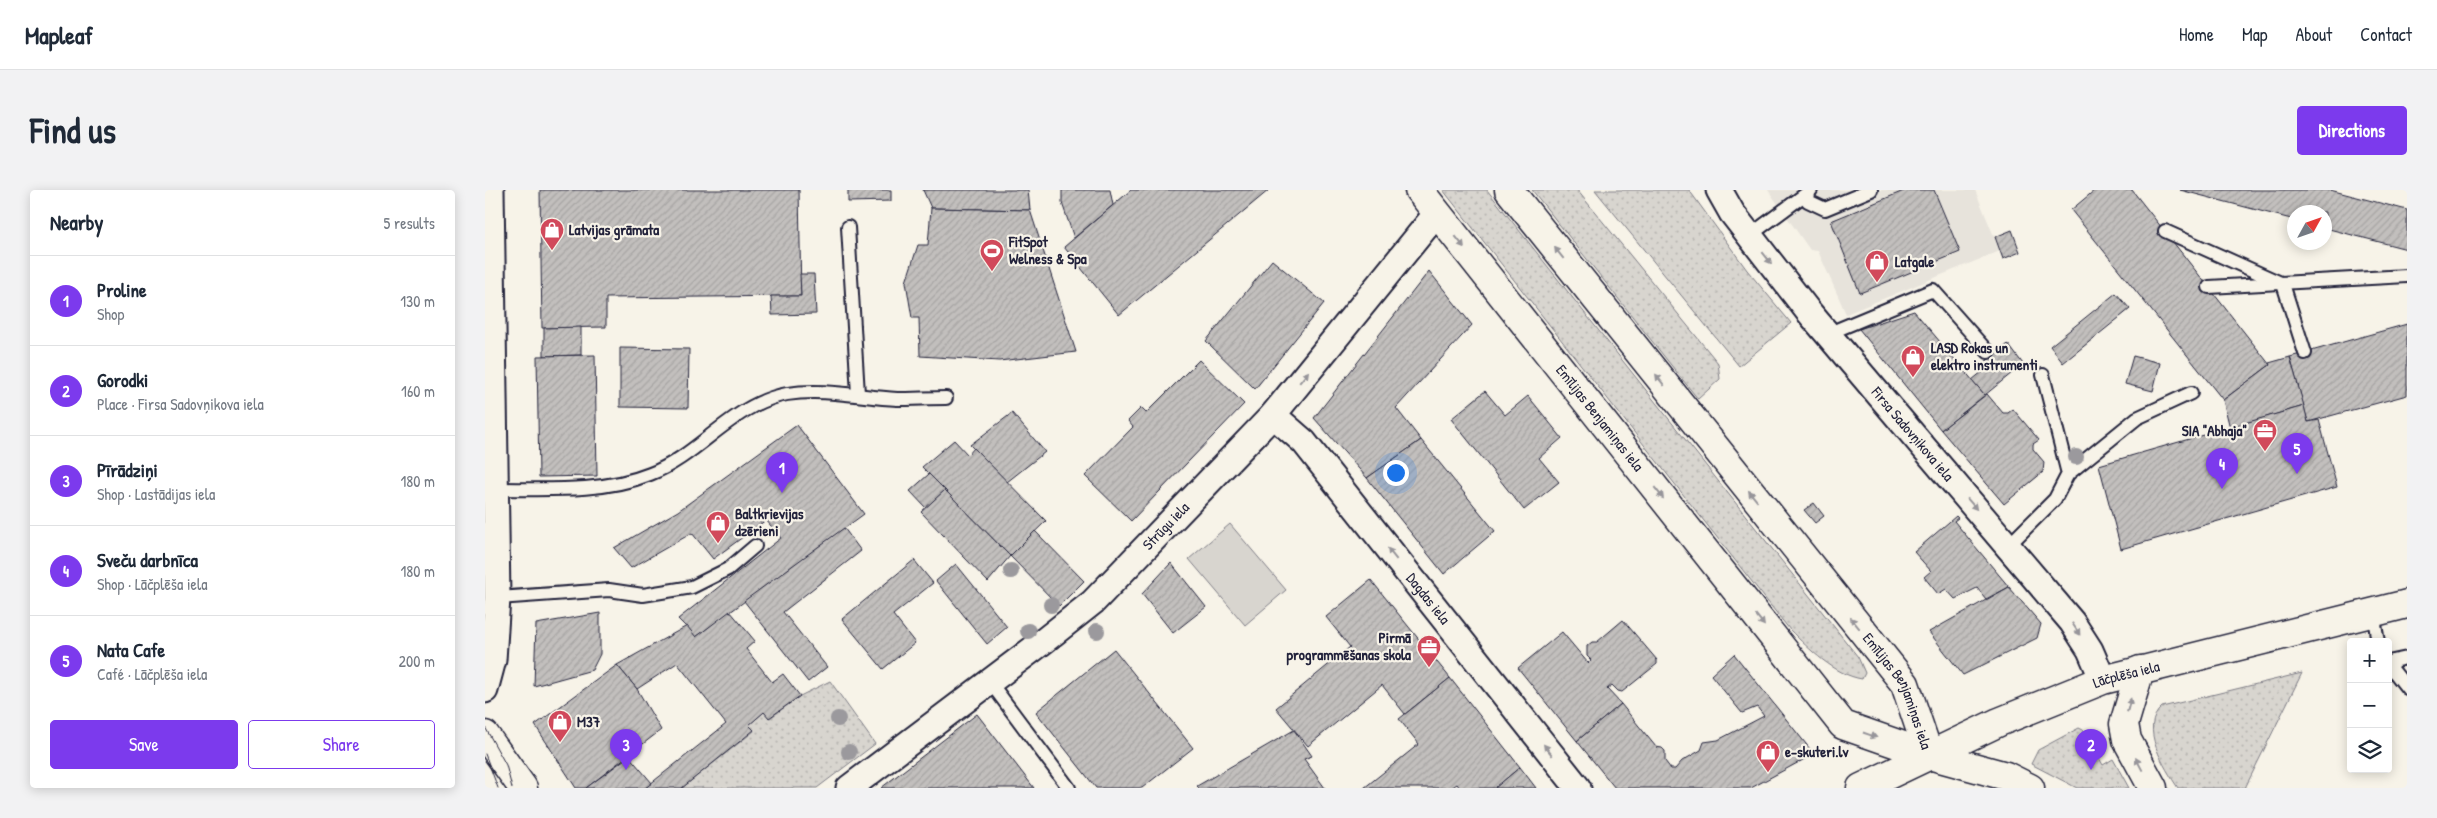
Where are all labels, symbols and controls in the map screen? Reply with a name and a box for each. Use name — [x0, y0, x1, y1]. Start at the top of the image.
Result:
text: Mapleaf — [25, 19, 93, 51]
text: Home — [2179, 22, 2214, 47]
text: Map — [2242, 22, 2267, 47]
text: About — [2295, 22, 2332, 47]
text: Contact — [2360, 22, 2412, 47]
button: Directions — [2297, 106, 2407, 155]
text: Find us — [30, 107, 116, 154]
north arrow — [2287, 205, 2332, 250]
text: Nearby — [50, 208, 103, 237]
text: 5 results — [384, 212, 435, 234]
shop icon: Latvijas grāmata — [539, 217, 565, 251]
place label: Latvijas grāmata — [569, 219, 659, 241]
place label: FitSpot Welness & Spa — [1008, 231, 1087, 270]
one-way arrow — [1454, 236, 1465, 249]
sports icon: FitSpot Welness & Spa — [979, 238, 1005, 272]
one-way arrow — [1554, 246, 1564, 259]
shop icon: Latgale — [1864, 249, 1890, 283]
place label: Latgale — [1895, 251, 1934, 273]
one-way arrow — [1762, 252, 1772, 265]
text: Proline — [97, 277, 147, 303]
text: 1 — [63, 290, 69, 312]
text: 130 m — [400, 290, 435, 312]
text: Shop — [97, 303, 124, 325]
place label: LASD Rokas un elektro instrumenti — [1931, 337, 2038, 375]
shop icon: LASD Rokas un elektro instrumenti — [1900, 344, 1926, 378]
street label: Emīlijas Benjamiņas iela — [1551, 360, 1649, 476]
text: Gorodki — [97, 367, 148, 393]
one-way arrow — [1298, 371, 1309, 384]
one-way arrow — [1655, 374, 1666, 387]
text: 2 — [62, 380, 70, 402]
text: 160 m — [401, 380, 435, 402]
street label: Firsa Sadovņikova iela — [1866, 381, 1959, 486]
text: Place · Firsa Sadovņikova iela — [97, 393, 264, 415]
office icon: SIA "Abhaja" — [2252, 418, 2278, 452]
place label: SIA "Abhaja" — [2182, 420, 2247, 441]
pin: 5 — [2281, 433, 2313, 474]
pin: 4 — [2206, 448, 2238, 489]
pin: 1 — [766, 452, 798, 493]
text: Pīrādziņi — [97, 457, 158, 483]
your location — [1383, 460, 1409, 486]
text: 3 — [62, 470, 70, 492]
text: 180 m — [401, 470, 435, 492]
text: Shop · Lastādijas iela — [97, 483, 215, 505]
one-way arrow — [1653, 486, 1664, 499]
one-way arrow — [1748, 490, 1759, 503]
street label: Strūgu iela — [1137, 497, 1194, 555]
one-way arrow — [1966, 498, 1977, 511]
place label: Baltkrievijas dzērieni — [735, 503, 804, 541]
shop icon: Baltkrievijas dzērieni — [705, 510, 731, 544]
text: Sveču darbnīca — [97, 547, 198, 573]
one-way arrow — [1387, 548, 1398, 561]
text: 4 — [63, 560, 69, 582]
text: 180 m — [401, 560, 435, 582]
street label: Dagdas iela — [1402, 568, 1455, 628]
text: Shop · Lāčplēša iela — [97, 573, 207, 595]
one-way arrow — [1754, 614, 1765, 627]
one-way arrow — [1850, 616, 1861, 629]
one-way arrow — [2071, 622, 2081, 635]
place label: Pirmā programmēšanas skola — [1287, 627, 1411, 666]
street label: Emīlijas Benjamiņas iela — [1858, 628, 1937, 752]
office icon: Pirmā programmēšanas skola — [1416, 634, 1442, 668]
text: Nata Cafe — [97, 637, 165, 663]
map controls — [2347, 638, 2392, 773]
button: + — [2347, 638, 2392, 683]
text: 5 — [63, 650, 69, 672]
text: 200 m — [399, 650, 435, 672]
street label: Lāčplēša iela — [2089, 655, 2162, 693]
text: Café · Lāčplēša iela — [97, 663, 207, 685]
button: − — [2347, 683, 2392, 728]
one-way arrow — [2125, 697, 2133, 712]
shop icon: M37 — [547, 709, 573, 743]
place label: M37 — [577, 711, 601, 732]
button: Save — [50, 720, 238, 769]
button: Share — [248, 720, 435, 769]
button: layers — [2347, 728, 2392, 773]
pin: 3 — [610, 729, 642, 770]
pin: 2 — [2075, 729, 2107, 770]
one-way arrow — [1863, 731, 1878, 739]
shop icon: e-skuteri.lv — [1755, 739, 1781, 773]
place label: e-skuteri.lv — [1785, 741, 1849, 762]
one-way arrow — [1542, 744, 1553, 757]
one-way arrow — [2135, 758, 2144, 771]

